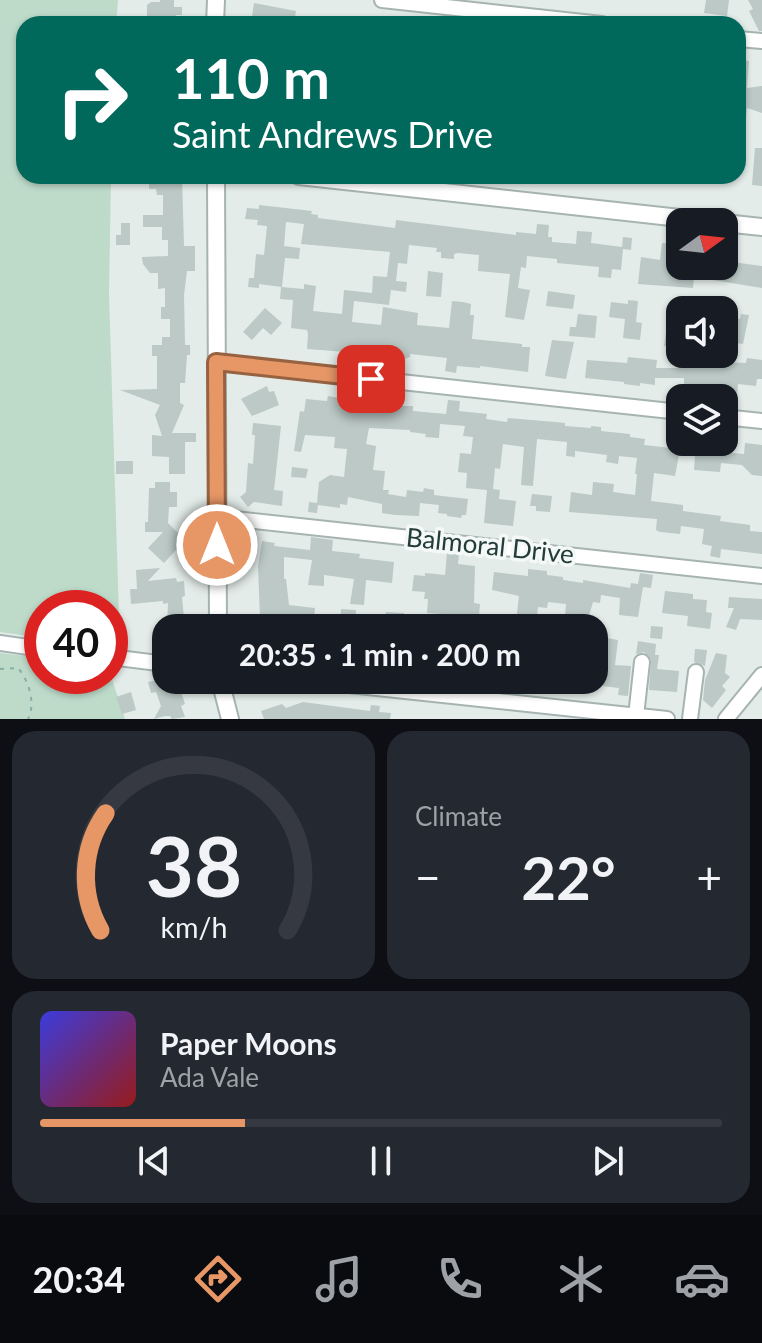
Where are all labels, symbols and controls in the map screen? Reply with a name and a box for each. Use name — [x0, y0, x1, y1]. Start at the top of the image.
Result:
text: 110 m — [172, 44, 330, 111]
icon: right — [40, 48, 144, 152]
text: Saint Andrews Drive — [172, 112, 493, 156]
north arrow — [666, 208, 738, 280]
map controls — [666, 208, 738, 456]
button: sound — [666, 296, 738, 368]
pin — [337, 345, 405, 413]
icon: arrive — [349, 357, 393, 401]
button: layers — [666, 384, 738, 456]
position arrow — [175, 503, 259, 587]
street label: Balmoral Drive — [405, 520, 576, 570]
speed limit sign: 40 — [24, 590, 128, 694]
text: 20:35 · 1 min · 200 m — [239, 636, 521, 672]
text: Climate — [415, 800, 502, 832]
text: 38 — [145, 815, 242, 915]
text: 22° — [521, 841, 616, 913]
text: − — [415, 851, 441, 903]
text: + — [696, 851, 722, 903]
text: km/h — [160, 910, 227, 944]
text: Paper Moons — [160, 1025, 337, 1061]
text: Ada Vale — [160, 1061, 259, 1093]
icon: previous — [132, 1139, 176, 1183]
icon: pause — [359, 1139, 403, 1183]
icon: next — [586, 1139, 630, 1183]
icon: directions — [190, 1251, 246, 1307]
icon: music — [311, 1251, 367, 1307]
icon: phone — [432, 1251, 488, 1307]
icon: climate — [553, 1251, 609, 1307]
icon: car — [674, 1251, 730, 1307]
text: 20:34 — [32, 1257, 125, 1301]

